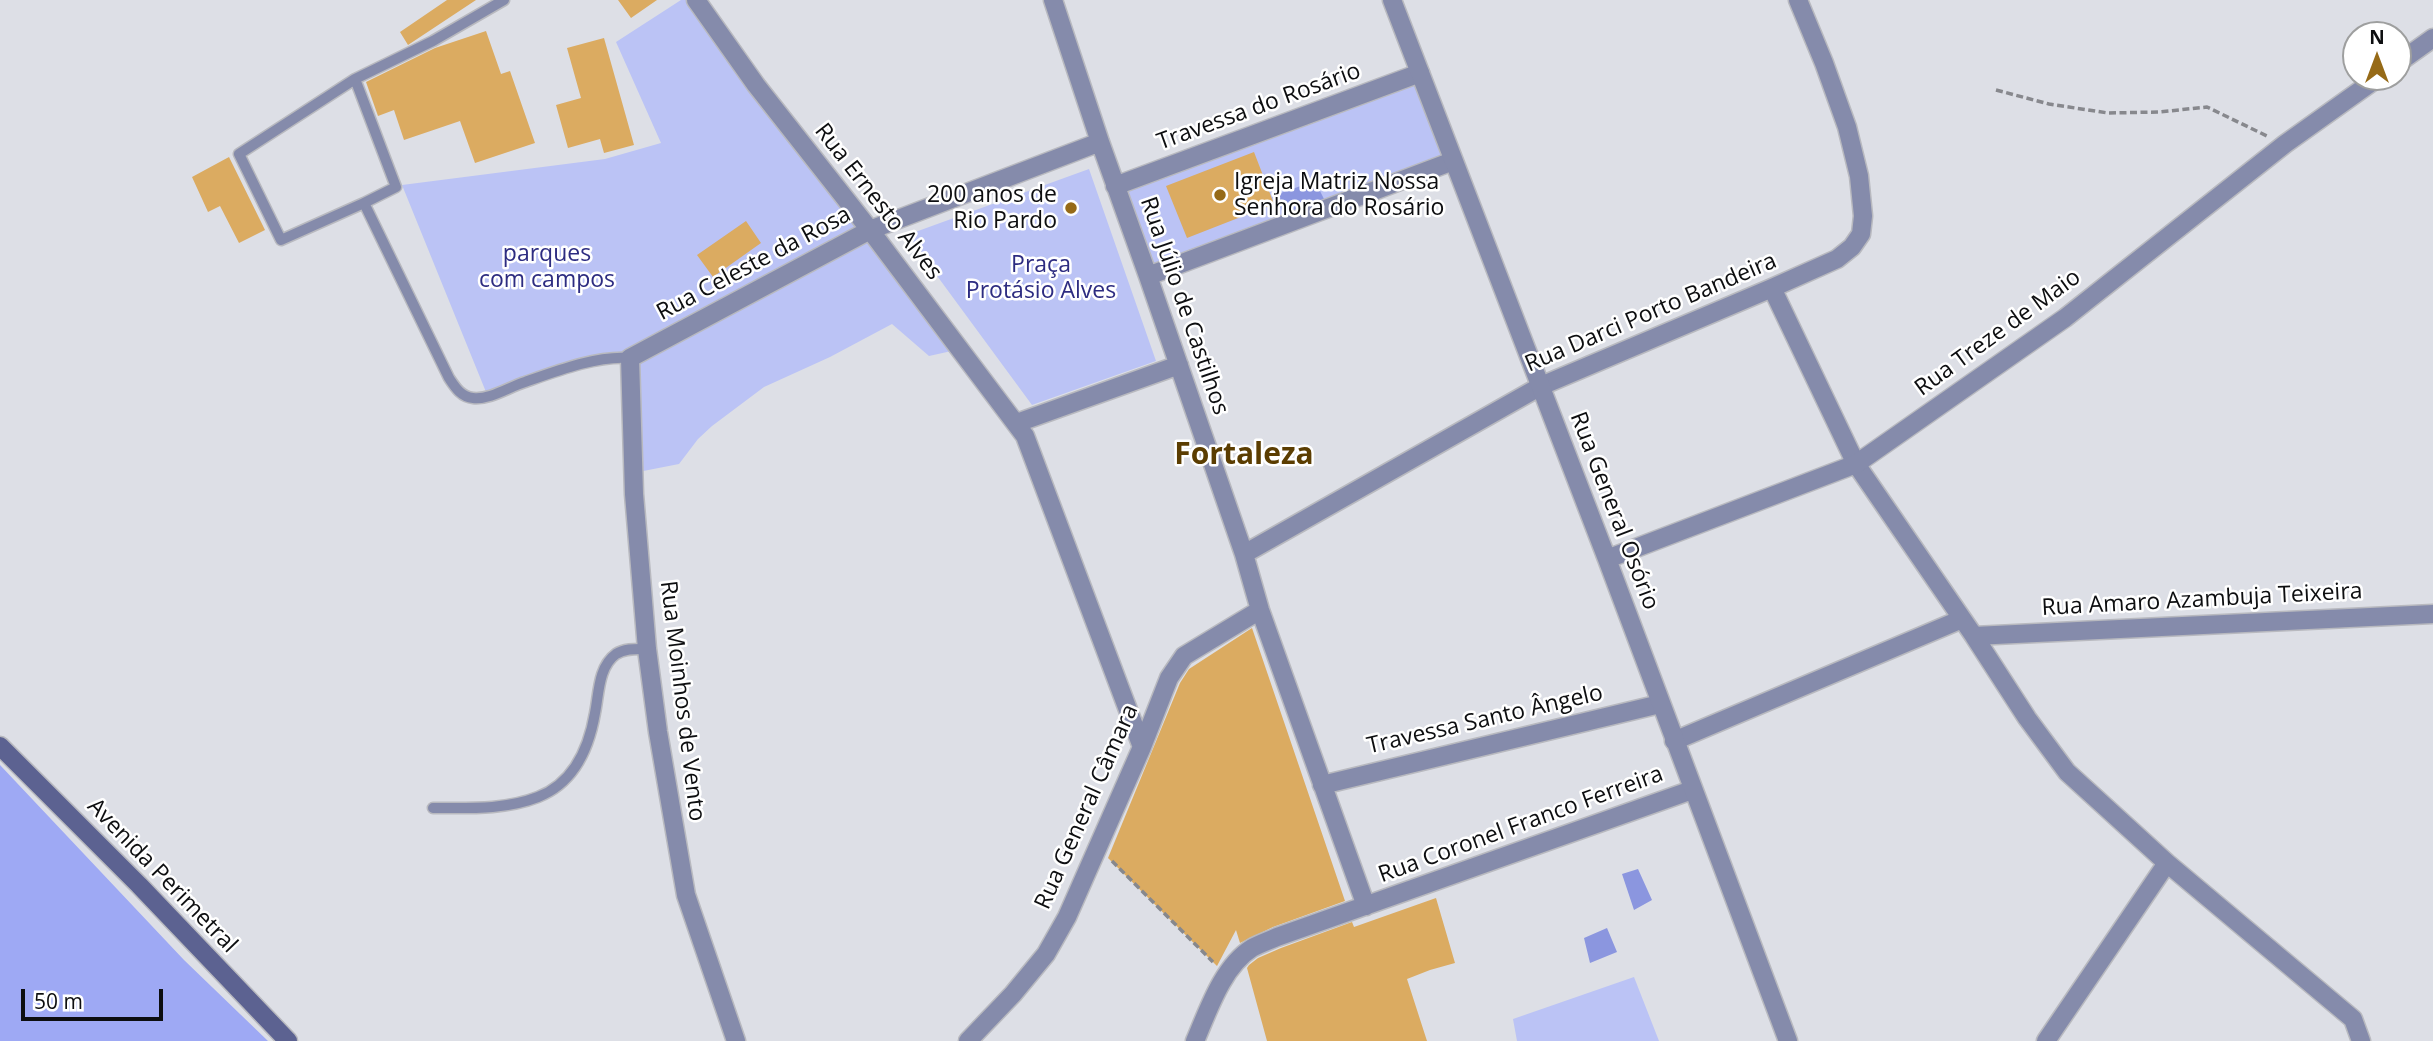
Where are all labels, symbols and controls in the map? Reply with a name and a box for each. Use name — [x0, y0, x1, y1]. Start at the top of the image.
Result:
north arrow — [2342, 21, 2412, 91]
text: N — [2369, 24, 2385, 50]
street label: Travessa do Rosário — [1153, 57, 1365, 157]
street label: Rua Ernesto Alves — [808, 118, 948, 286]
place label: Igreja Matriz Nossa Senhora do Rosário — [1234, 168, 1444, 222]
place label: 200 anos de Rio Pardo — [927, 181, 1057, 235]
marker: Igreja Matriz Nossa Senhora do Rosário — [1212, 187, 1228, 203]
street label: Rua Júlio de Castilhos — [1134, 193, 1234, 419]
marker: 200 anos de Rio Pardo — [1063, 200, 1079, 216]
street label: Rua Celeste da Rosa — [652, 201, 856, 327]
park label: parques com campos — [479, 240, 615, 294]
street label: Rua Darci Porto Bandeira — [1521, 247, 1781, 379]
park label: Praça Protásio Alves — [966, 251, 1116, 305]
street label: Rua Treze de Maio — [1910, 264, 2086, 402]
street label: Rua General Osório — [1564, 408, 1664, 614]
district label: Fortaleza — [1174, 437, 1314, 473]
street label: Rua Amaro Azambuja Teixeira — [2041, 578, 2363, 622]
street label: Rua Moinhos de Vento — [654, 579, 710, 823]
street label: Travessa Santo Ângelo — [1364, 679, 1606, 761]
street label: Rua General Câmara — [1029, 700, 1145, 914]
street label: Rua Coronel Franco Ferreira — [1375, 761, 1667, 889]
street label: Avenida Perimetral — [81, 793, 243, 959]
scale bar — [24, 974, 166, 1018]
text: 50 m — [34, 987, 83, 1015]

